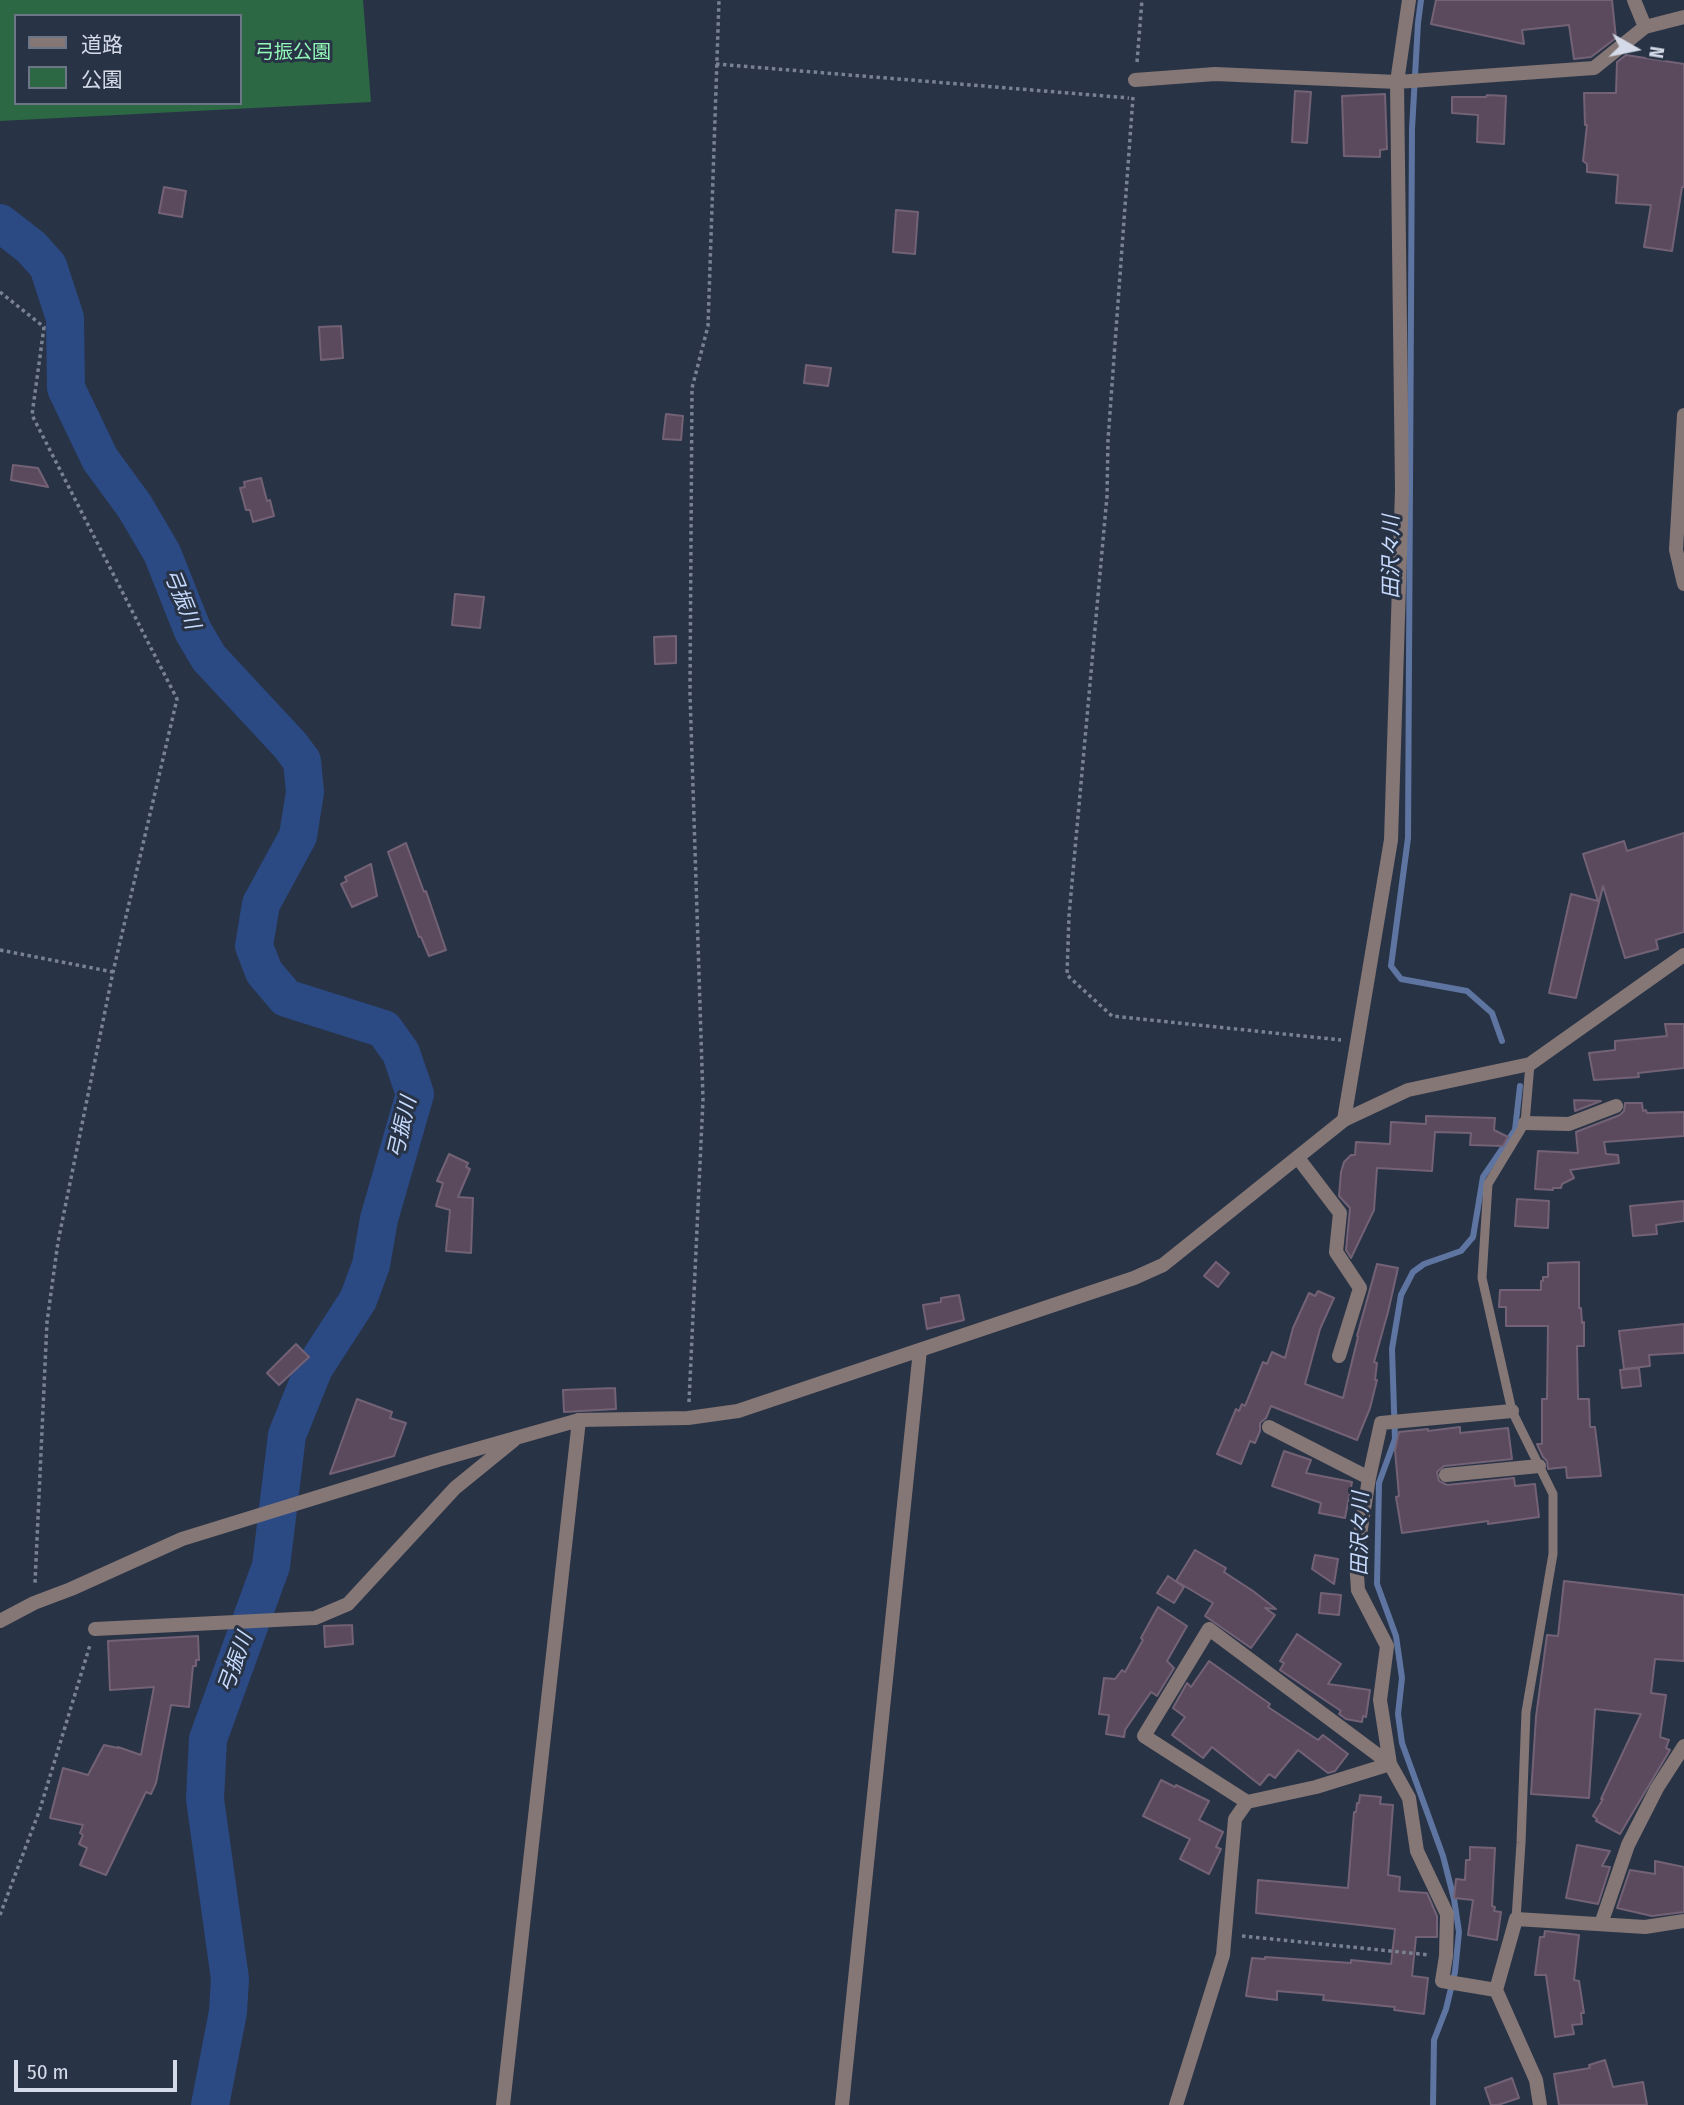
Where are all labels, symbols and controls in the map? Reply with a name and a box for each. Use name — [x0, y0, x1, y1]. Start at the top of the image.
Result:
legend — [14, 14, 242, 105]
north arrow — [1600, 14, 1670, 84]
text: 道路 — [81, 32, 123, 58]
park label: 弓振公園 — [255, 42, 331, 64]
text: N — [1644, 45, 1668, 60]
text: 公園 — [81, 67, 123, 93]
water label: 田沢々川 — [1379, 515, 1405, 599]
water label: 弓振川 — [158, 565, 204, 633]
water label: 弓振川 — [384, 1094, 422, 1162]
water label: 田沢々川 — [1348, 1492, 1374, 1576]
water label: 弓振川 — [213, 1629, 259, 1697]
scale bar — [18, 2046, 180, 2090]
text: 50 m — [27, 2059, 69, 2085]

